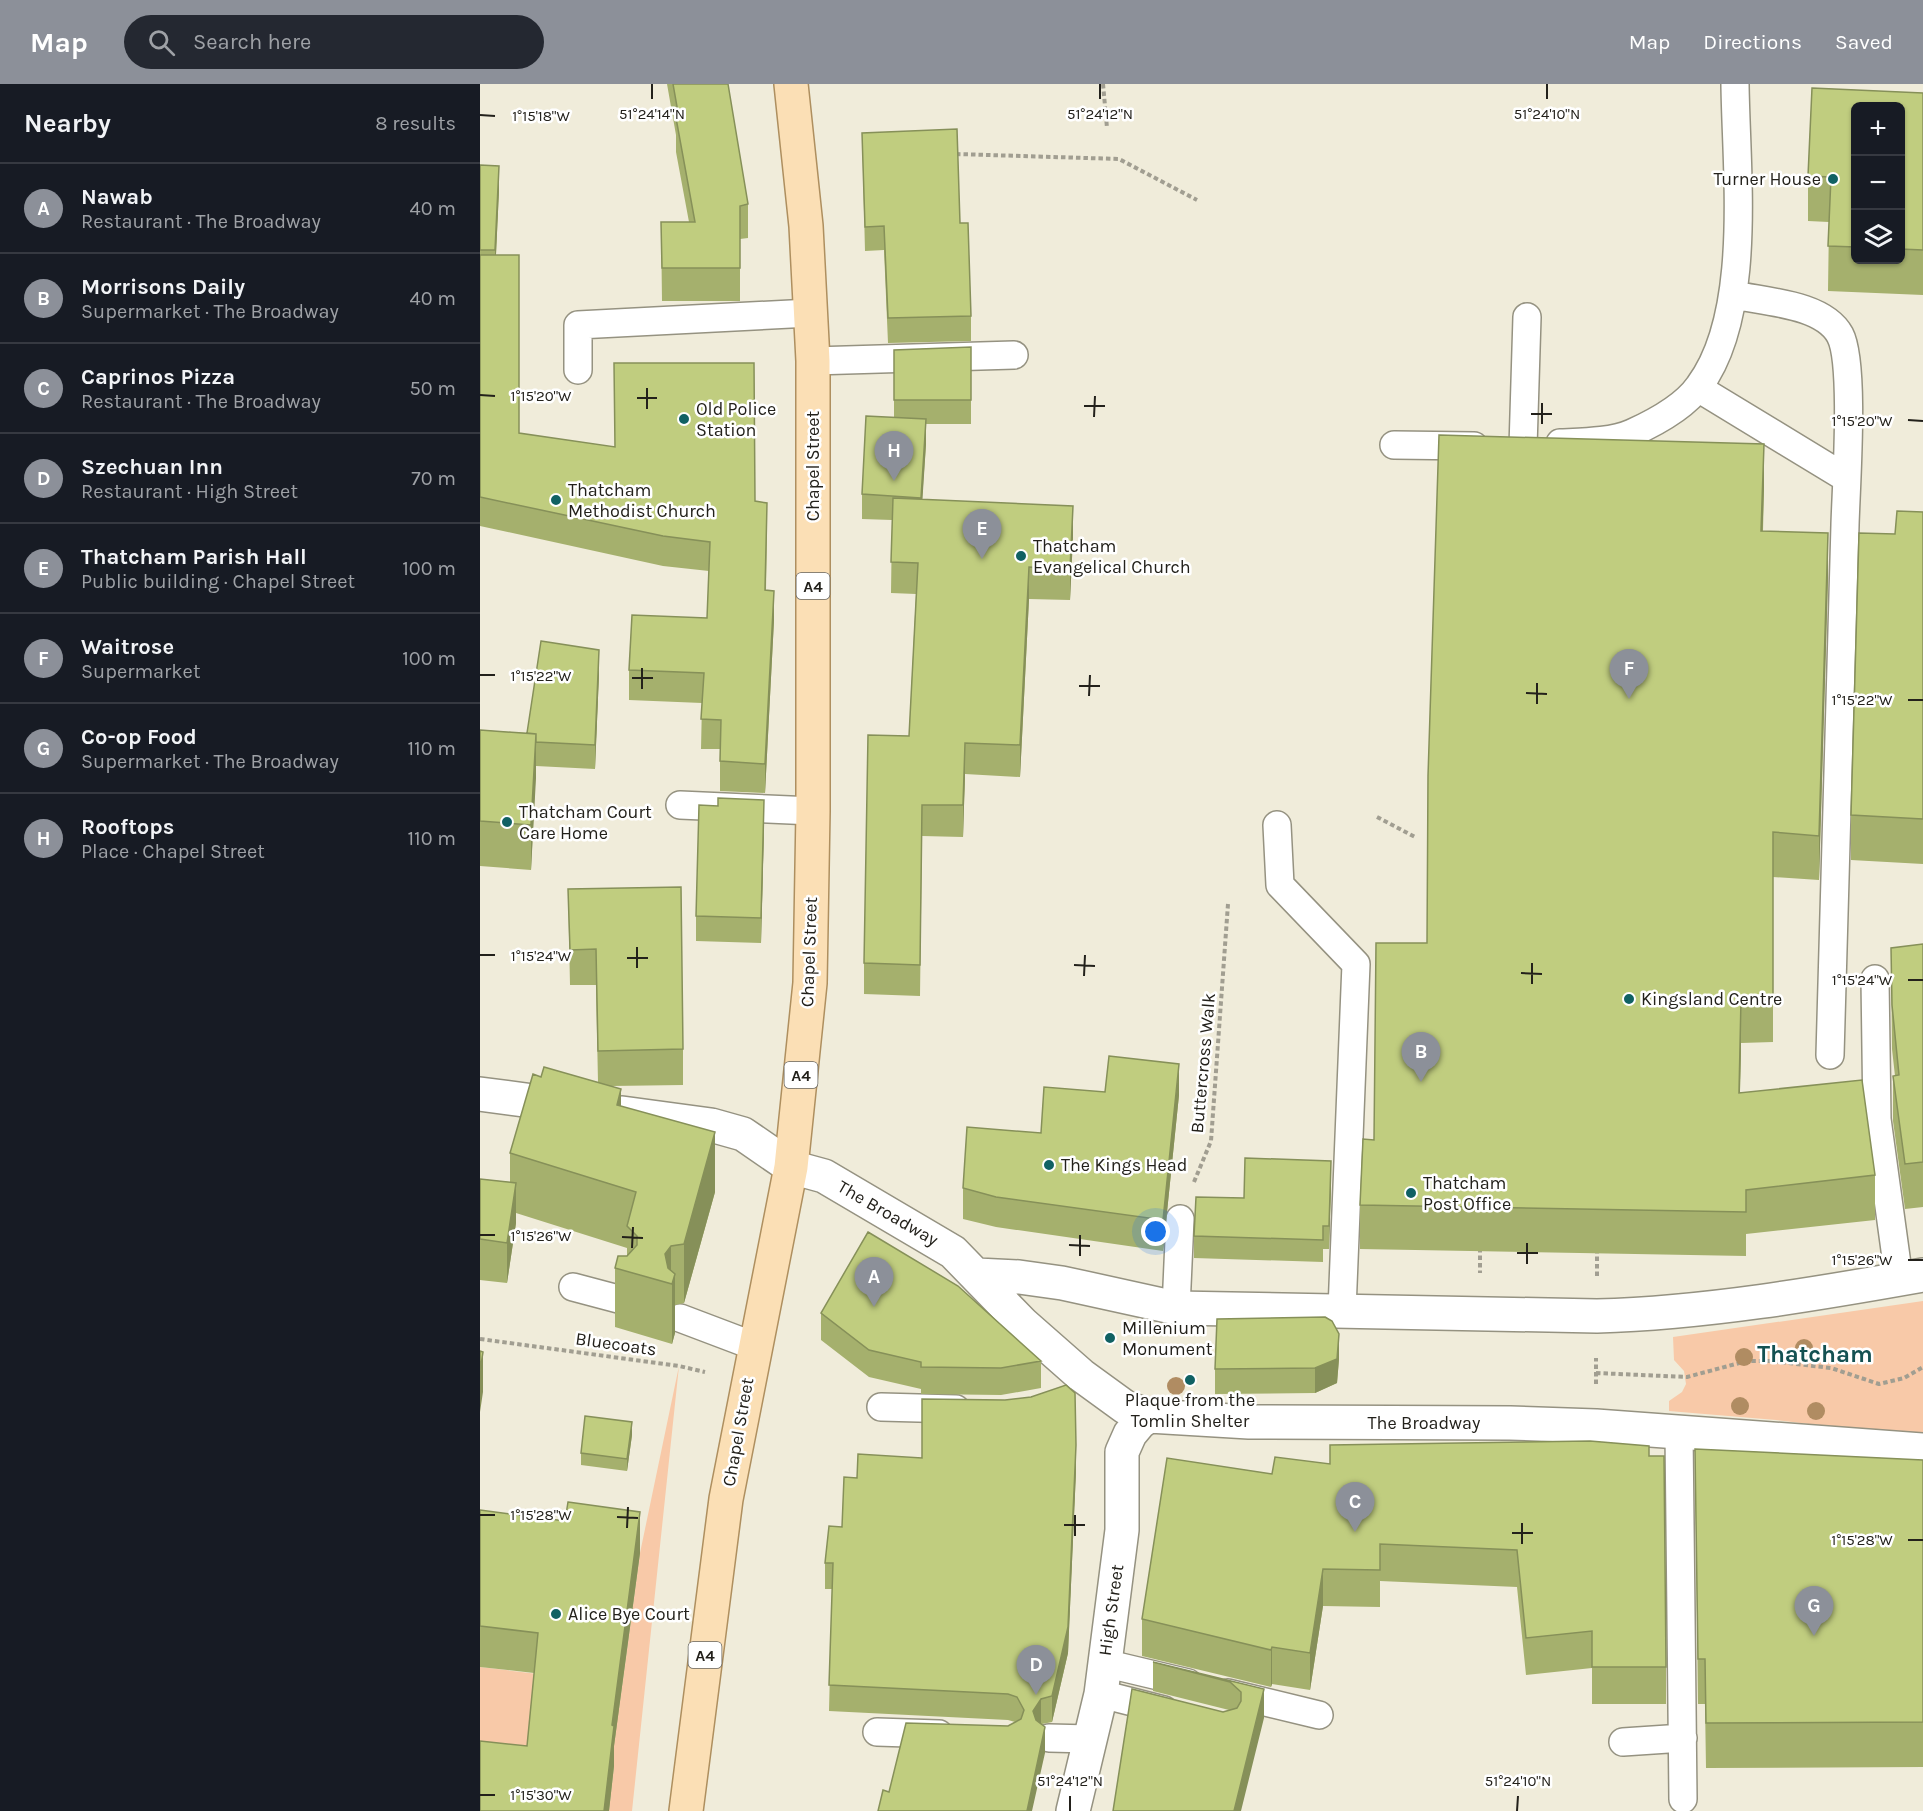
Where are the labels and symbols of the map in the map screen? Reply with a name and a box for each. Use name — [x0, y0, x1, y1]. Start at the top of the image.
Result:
text: 51°24'14"N — [619, 105, 685, 123]
text: 51°24'12"N — [1067, 105, 1133, 123]
text: 51°24'10"N — [1514, 105, 1580, 123]
text: 1°15'18"W — [512, 107, 570, 125]
place label: Turner House — [1713, 168, 1821, 190]
marker: Turner House — [1826, 172, 1840, 186]
text: 1°15'20"W — [510, 387, 572, 405]
place label: Old Police Station — [696, 398, 776, 441]
street label: Chapel Street — [802, 411, 824, 521]
marker: Old Police Station — [677, 412, 691, 426]
text: 1°15'20"W — [1831, 412, 1893, 430]
pin: H — [874, 432, 914, 481]
place label: Thatcham Methodist Church — [568, 479, 716, 522]
marker: Thatcham Methodist Church — [549, 493, 563, 507]
pin: E — [962, 510, 1002, 559]
place label: Thatcham Evangelical Church — [1033, 535, 1191, 578]
marker: Thatcham Evangelical Church — [1014, 549, 1028, 563]
road number: A4 — [796, 573, 830, 599]
pin: F — [1610, 650, 1648, 699]
text: 1°15'22"W — [511, 667, 572, 685]
text: 1°15'22"W — [1832, 691, 1893, 709]
place label: Thatcham Court Care Home — [519, 801, 652, 844]
marker: Thatcham Court Care Home — [500, 815, 514, 829]
street label: Chapel Street — [796, 896, 822, 1007]
text: 1°15'24"W — [511, 947, 572, 965]
text: 1°15'24"W — [1832, 971, 1893, 989]
place label: Kingsland Centre — [1641, 988, 1782, 1010]
street label: Buttercross Walk — [1186, 992, 1220, 1134]
marker: Kingsland Centre — [1622, 992, 1636, 1006]
pin: B — [1402, 1032, 1440, 1082]
road number: A4 — [784, 1062, 818, 1088]
place label: The Kings Head — [1061, 1154, 1187, 1176]
marker: The Kings Head — [1042, 1158, 1056, 1172]
place label: Thatcham Post Office — [1423, 1172, 1511, 1215]
street label: The Broadway — [834, 1175, 943, 1251]
marker: Thatcham Post Office — [1404, 1186, 1418, 1200]
your location — [1141, 1217, 1170, 1246]
text: 1°15'26"W — [511, 1227, 572, 1245]
text: 1°15'26"W — [1832, 1251, 1893, 1269]
pin: A — [854, 1258, 894, 1307]
place label: Millenium Monument — [1122, 1317, 1213, 1360]
street label: Bluecoats — [574, 1327, 658, 1361]
marker: Millenium Monument — [1103, 1331, 1117, 1345]
district label: Thatcham — [1757, 1340, 1873, 1368]
marker: Plaque from the Tomlin Shelter — [1183, 1373, 1197, 1387]
street label: Chapel Street — [718, 1376, 758, 1488]
place label: Plaque from the Tomlin Shelter — [1125, 1389, 1255, 1432]
street label: The Broadway — [1368, 1412, 1481, 1434]
pin: C — [1336, 1482, 1374, 1532]
text: 1°15'28"W — [510, 1506, 572, 1524]
text: 1°15'28"W — [1831, 1531, 1893, 1549]
street label: High Street — [1094, 1563, 1128, 1657]
pin: G — [1794, 1586, 1834, 1636]
place label: Alice Bye Court — [568, 1603, 690, 1625]
marker: Alice Bye Court — [549, 1607, 563, 1621]
road number: A4 — [688, 1642, 722, 1668]
pin: D — [1016, 1646, 1056, 1695]
text: 51°24'12"N — [1037, 1772, 1103, 1790]
text: 51°24'10"N — [1485, 1772, 1551, 1790]
text: 1°15'30"W — [510, 1786, 572, 1804]

